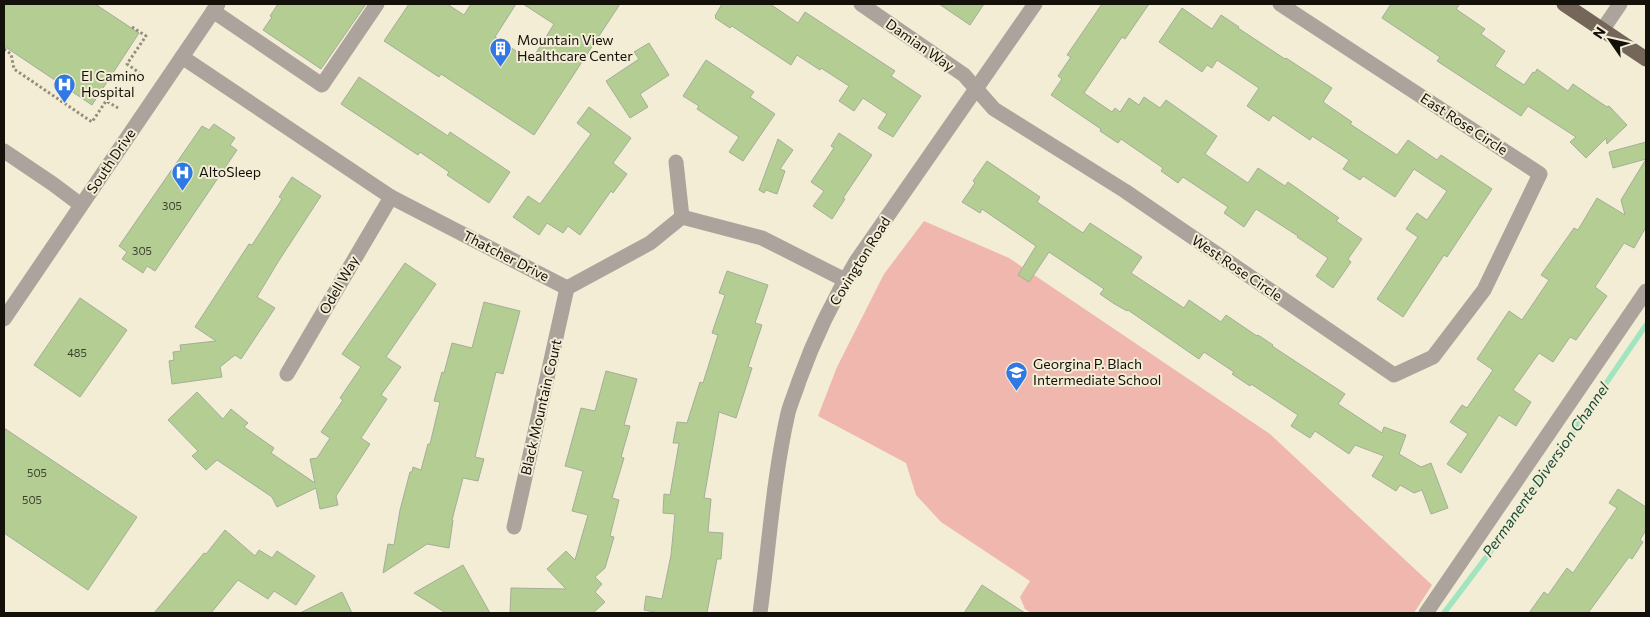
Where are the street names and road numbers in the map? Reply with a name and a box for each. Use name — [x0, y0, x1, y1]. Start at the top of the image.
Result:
street label: Damian Way — [883, 15, 958, 74]
street label: East Rose Circle — [1418, 89, 1511, 158]
street label: South Drive — [83, 125, 139, 196]
street label: Covington Road — [825, 213, 894, 308]
street label: Thatcher Drive — [460, 227, 552, 285]
street label: West Rose Circle — [1189, 231, 1286, 304]
street label: Odell Way — [315, 253, 362, 317]
street label: Black Mountain Court — [517, 337, 565, 477]

